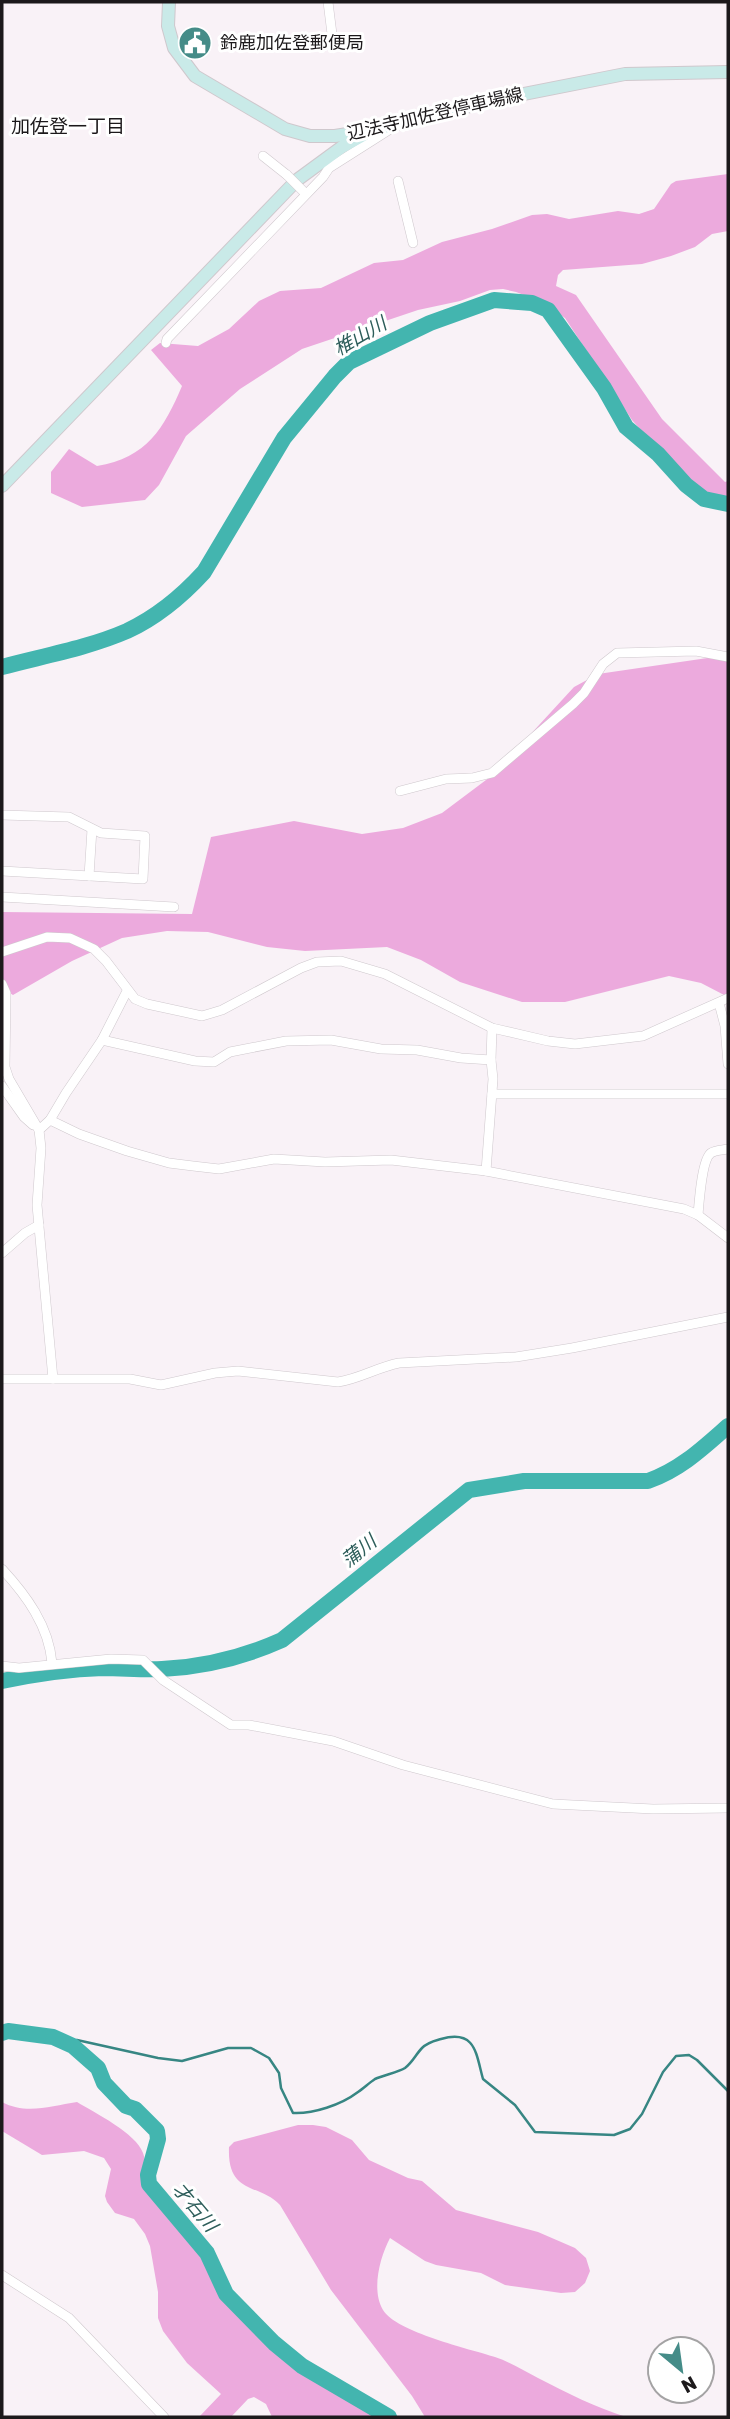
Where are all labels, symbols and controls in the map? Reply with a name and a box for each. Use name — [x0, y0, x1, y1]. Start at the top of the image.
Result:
public building icon: 鈴鹿加佐登郵便局 — [176, 24, 214, 62]
place label: 鈴鹿加佐登郵便局 — [220, 32, 364, 54]
street label: 辺法寺加佐登停車場線 — [345, 83, 525, 145]
district label: 加佐登一丁目 — [11, 115, 125, 138]
water label: 椎山川 — [330, 311, 392, 360]
water label: 蒲川 — [337, 1529, 383, 1572]
water label: 才石川 — [168, 2178, 223, 2238]
north arrow — [646, 2335, 716, 2405]
text: N — [677, 2371, 701, 2398]

